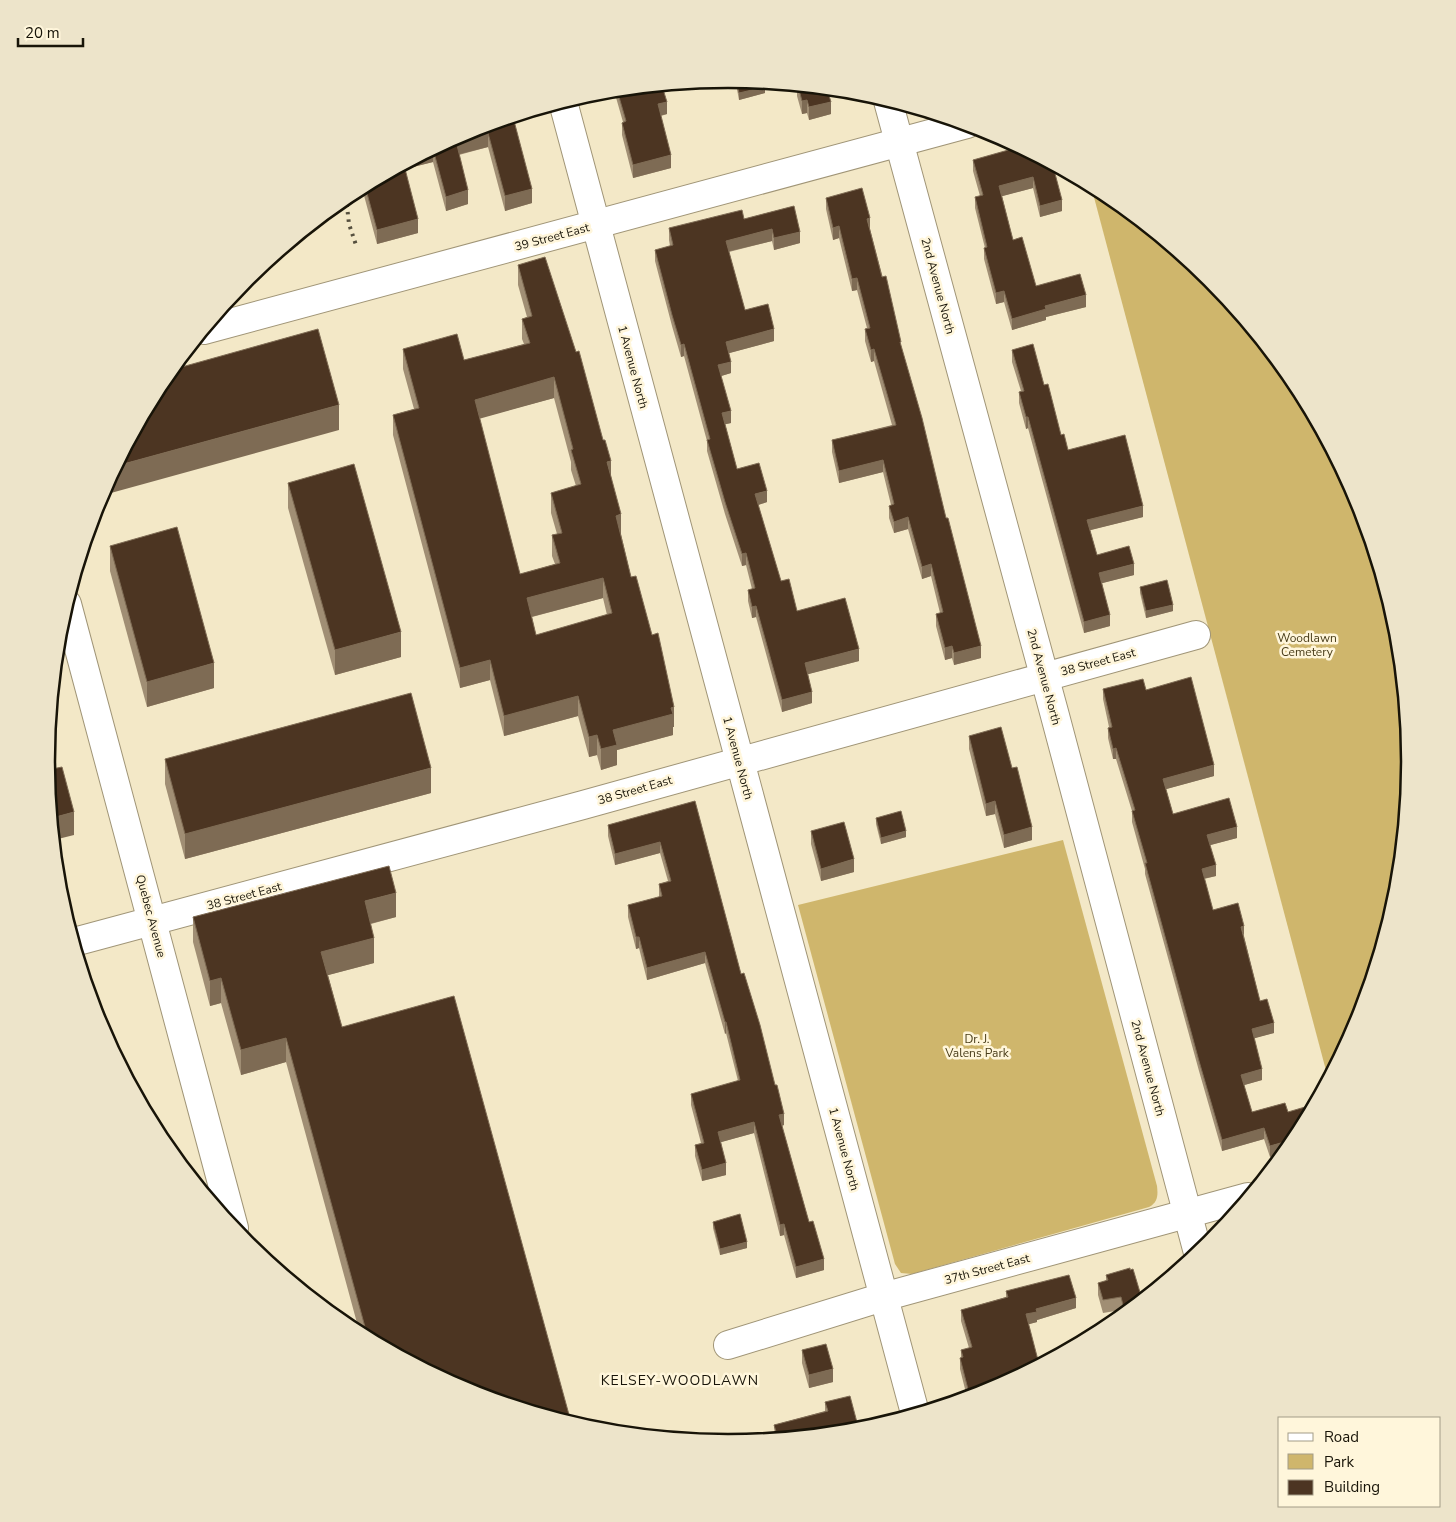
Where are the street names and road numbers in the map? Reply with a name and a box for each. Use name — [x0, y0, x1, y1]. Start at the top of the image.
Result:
street label: 39 Street East — [513, 219, 592, 255]
street label: 2nd Avenue North — [917, 236, 959, 336]
street label: 1 Avenue North — [614, 324, 652, 410]
street label: 2nd Avenue North — [1023, 627, 1065, 727]
street label: 38 Street East — [1059, 644, 1138, 680]
street label: 1 Avenue North — [719, 715, 757, 801]
street label: 38 Street East — [596, 772, 675, 808]
street label: Quebec Avenue — [132, 873, 170, 959]
street label: 38 Street East — [205, 878, 284, 914]
street label: 2nd Avenue North — [1127, 1018, 1169, 1118]
street label: 1 Avenue North — [825, 1106, 863, 1192]
street label: 37th Street East — [943, 1250, 1032, 1288]

